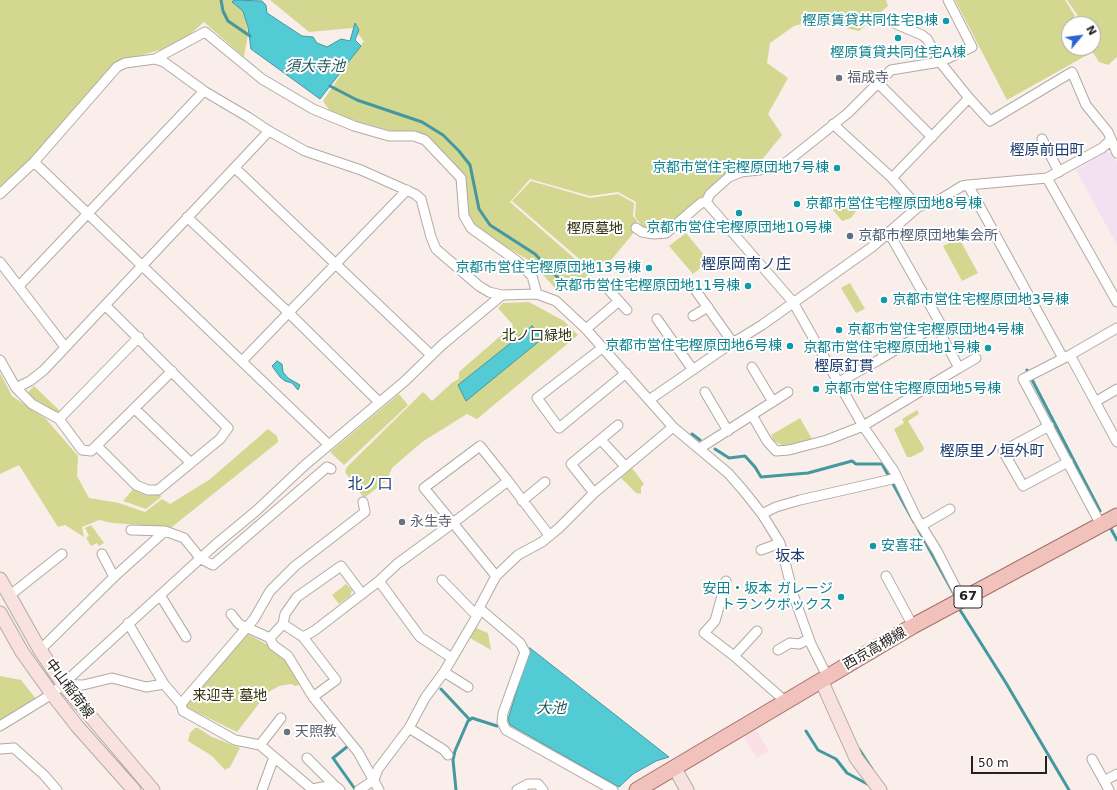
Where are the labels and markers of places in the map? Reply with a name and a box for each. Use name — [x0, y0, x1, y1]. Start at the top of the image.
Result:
place label: 樫原賃貸共同住宅B棟 — [802, 13, 938, 29]
marker: 樫原賃貸共同住宅B棟 — [941, 16, 951, 26]
marker: 樫原賃貸共同住宅A棟 — [893, 33, 903, 43]
place label: 樫原賃貸共同住宅A棟 — [830, 45, 966, 61]
place label: 福成寺 — [847, 70, 889, 86]
marker: 福成寺 — [834, 73, 844, 83]
place label: 京都市営住宅樫原団地7号棟 — [652, 160, 829, 176]
marker: 京都市営住宅樫原団地7号棟 — [832, 163, 842, 173]
place label: 京都市営住宅樫原団地8号棟 — [805, 196, 982, 212]
marker: 京都市営住宅樫原団地8号棟 — [792, 199, 802, 209]
marker: 京都市営住宅樫原団地10号棟 — [734, 208, 744, 218]
place label: 京都市営住宅樫原団地10号棟 — [646, 220, 832, 236]
place label: 京都市樫原団地集会所 — [858, 228, 998, 244]
marker: 京都市樫原団地集会所 — [845, 231, 855, 241]
place label: 京都市営住宅樫原団地13号棟 — [455, 260, 641, 276]
marker: 京都市営住宅樫原団地13号棟 — [644, 263, 654, 273]
place label: 京都市営住宅樫原団地11号棟 — [554, 278, 740, 294]
marker: 京都市営住宅樫原団地11号棟 — [743, 281, 753, 291]
place label: 京都市営住宅樫原団地3号棟 — [892, 292, 1069, 308]
marker: 京都市営住宅樫原団地3号棟 — [879, 295, 889, 305]
place label: 京都市営住宅樫原団地4号棟 — [847, 322, 1024, 338]
marker: 京都市営住宅樫原団地4号棟 — [834, 325, 844, 335]
place label: 京都市営住宅樫原団地6号棟 — [605, 338, 782, 354]
place label: 京都市営住宅樫原団地1号棟 — [803, 340, 980, 356]
marker: 京都市営住宅樫原団地6号棟 — [785, 341, 795, 351]
marker: 京都市営住宅樫原団地1号棟 — [983, 343, 993, 353]
place label: 京都市営住宅樫原団地5号棟 — [824, 381, 1001, 397]
marker: 京都市営住宅樫原団地5号棟 — [811, 384, 821, 394]
place label: 永生寺 — [410, 514, 452, 530]
marker: 永生寺 — [397, 517, 407, 527]
place label: 安喜荘 — [881, 538, 923, 554]
marker: 安喜荘 — [868, 541, 878, 551]
place label: 安田・坂本 ガレージ トランクボックス — [703, 581, 833, 614]
marker: 安田・坂本 ガレージ トランクボックス — [836, 592, 846, 602]
place label: 天照教 — [295, 724, 337, 740]
marker: 天照教 — [282, 727, 292, 737]

